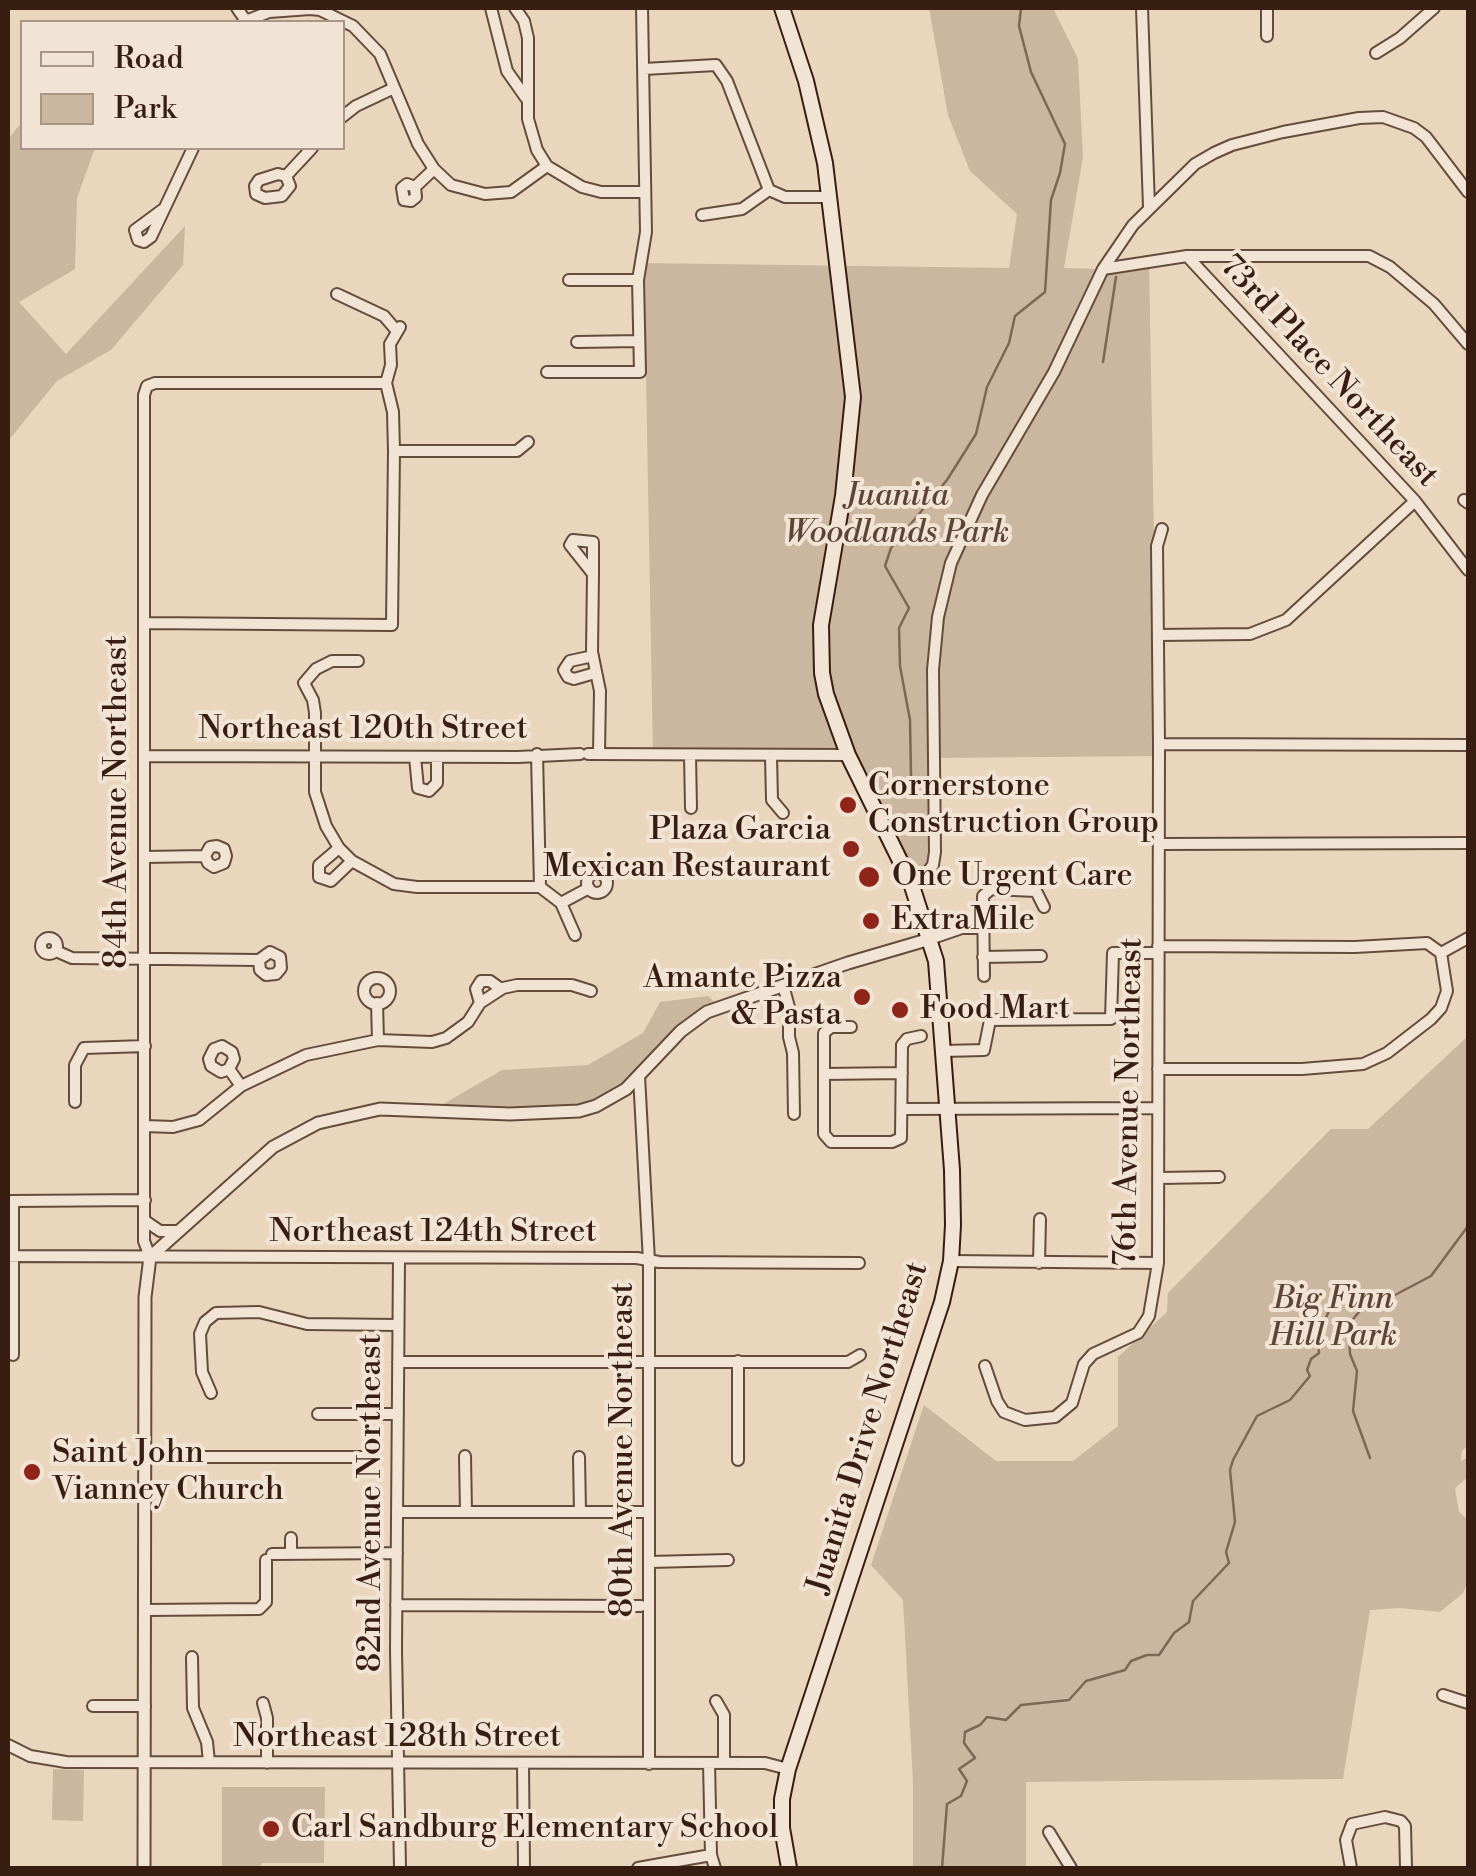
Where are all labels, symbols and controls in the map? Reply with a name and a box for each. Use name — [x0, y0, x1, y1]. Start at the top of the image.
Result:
legend — [20, 20, 345, 150]
text: Road — [114, 40, 184, 78]
text: Park — [114, 90, 176, 128]
street label: 73rd Place Northeast — [1211, 248, 1445, 496]
park label: Juanita Woodlands Park — [785, 478, 1009, 553]
street label: 84th Avenue Northeast — [99, 635, 137, 969]
street label: Northeast 120th Street — [198, 711, 528, 749]
place label: Cornerstone Construction Group — [868, 768, 1159, 843]
marker: Cornerstone Construction Group — [837, 794, 859, 816]
place label: Plaza Garcia Mexican Restaurant — [543, 812, 831, 887]
marker: Plaza Garcia Mexican Restaurant — [840, 838, 862, 860]
place label: One Urgent Care — [892, 858, 1133, 896]
marker: One Urgent Care — [856, 864, 882, 890]
place label: ExtraMile — [891, 902, 1035, 940]
marker: ExtraMile — [860, 910, 882, 932]
street label: 76th Avenue Northeast — [1108, 937, 1152, 1267]
place label: Amante Pizza & Pasta — [644, 960, 842, 1035]
marker: Amante Pizza & Pasta — [851, 986, 873, 1008]
place label: Food Mart — [920, 991, 1070, 1029]
marker: Food Mart — [889, 999, 911, 1021]
street label: Northeast 124th Street — [269, 1214, 597, 1252]
street label: Juanita Drive Northeast — [800, 1257, 938, 1599]
park label: Big Finn Hill Park — [1269, 1281, 1397, 1356]
street label: 80th Avenue Northeast — [605, 1282, 643, 1618]
street label: 82nd Avenue Northeast — [353, 1334, 391, 1672]
place label: Saint John Vianney Church — [52, 1435, 284, 1510]
marker: Saint John Vianney Church — [21, 1461, 43, 1483]
street label: Northeast 128th Street — [233, 1719, 561, 1757]
place label: Carl Sandburg Elementary School — [291, 1810, 779, 1848]
marker: Carl Sandburg Elementary School — [260, 1818, 282, 1840]

